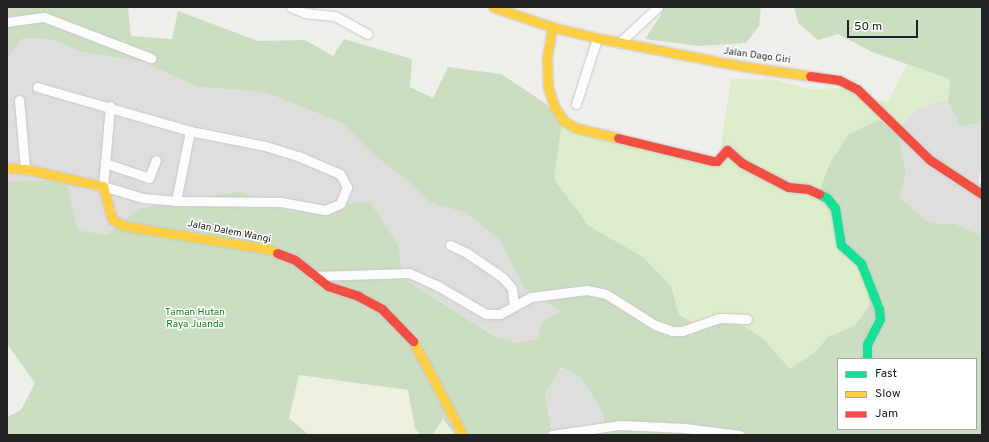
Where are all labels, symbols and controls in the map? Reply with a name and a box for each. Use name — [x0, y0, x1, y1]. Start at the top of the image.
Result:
scale bar — [849, 12, 920, 38]
text: 50 m — [854, 19, 882, 35]
street label: Jalan Dago Giri — [722, 45, 792, 67]
street label: Jalan Dalem Wangi — [186, 218, 272, 246]
park label: Taman Hutan Raya Juanda — [165, 306, 225, 330]
legend — [837, 358, 977, 430]
text: Fast — [875, 366, 897, 382]
text: Slow — [875, 386, 901, 402]
text: Jam — [875, 406, 898, 422]

